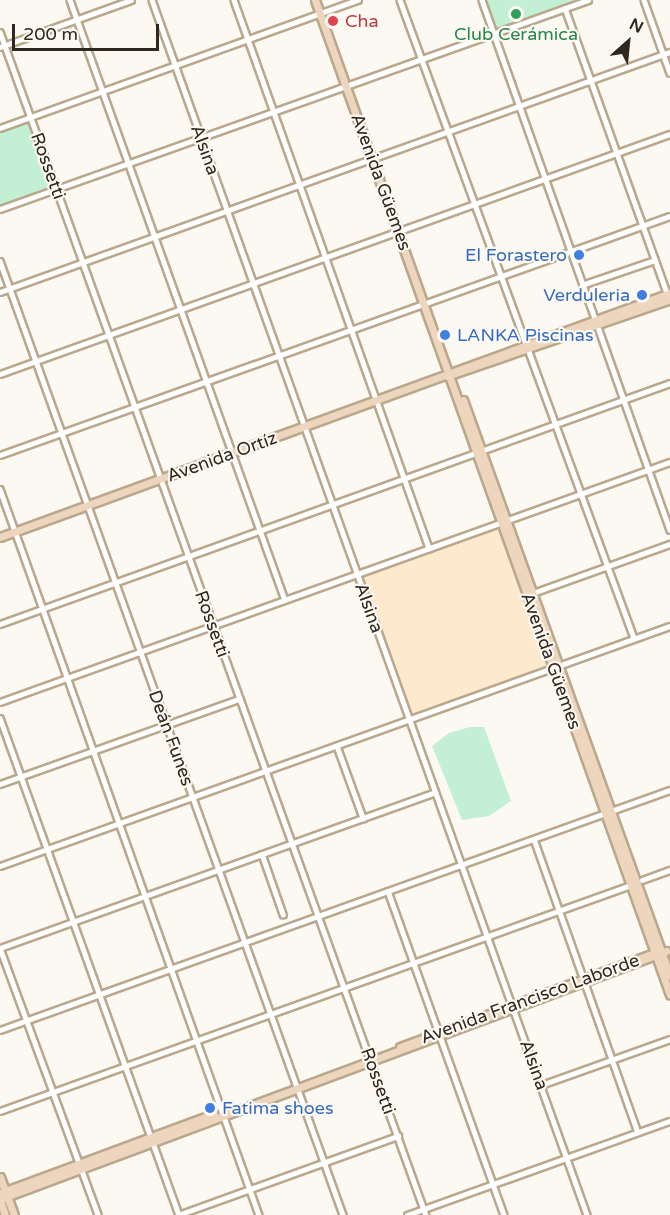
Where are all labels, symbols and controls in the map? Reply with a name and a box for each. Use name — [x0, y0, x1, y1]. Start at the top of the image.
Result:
marker: Club Cerámica — [509, 7, 523, 21]
place label: Cha — [345, 10, 379, 32]
scale bar — [15, 12, 162, 50]
north arrow — [598, 12, 658, 72]
marker: Cha — [326, 14, 340, 28]
text: N — [626, 14, 646, 38]
text: 200 m — [23, 23, 78, 45]
place label: Club Cerámica — [454, 23, 578, 45]
street label: Avenida Güemes — [346, 111, 416, 253]
street label: Alsina — [186, 122, 224, 178]
street label: Rossetti — [26, 130, 70, 202]
place label: El Forastero — [465, 244, 567, 266]
marker: El Forastero — [572, 248, 586, 262]
place label: Verduleria — [543, 284, 630, 306]
marker: Verduleria — [635, 288, 649, 302]
place label: LANKA Piscinas — [457, 324, 594, 346]
marker: LANKA Piscinas — [438, 328, 452, 342]
street label: Avenida Ortíz — [164, 427, 280, 487]
street label: Alsina — [350, 580, 388, 636]
street label: Rossetti — [190, 588, 234, 660]
street label: Avenida Güemes — [516, 590, 586, 732]
street label: Deán Funes — [144, 687, 198, 789]
street label: Avenida Francisco Laborde — [418, 949, 642, 1049]
street label: Alsina — [515, 1037, 553, 1093]
street label: Rossetti — [356, 1045, 400, 1117]
place label: Fatima shoes — [222, 1097, 334, 1119]
marker: Fatima shoes — [203, 1101, 217, 1115]

